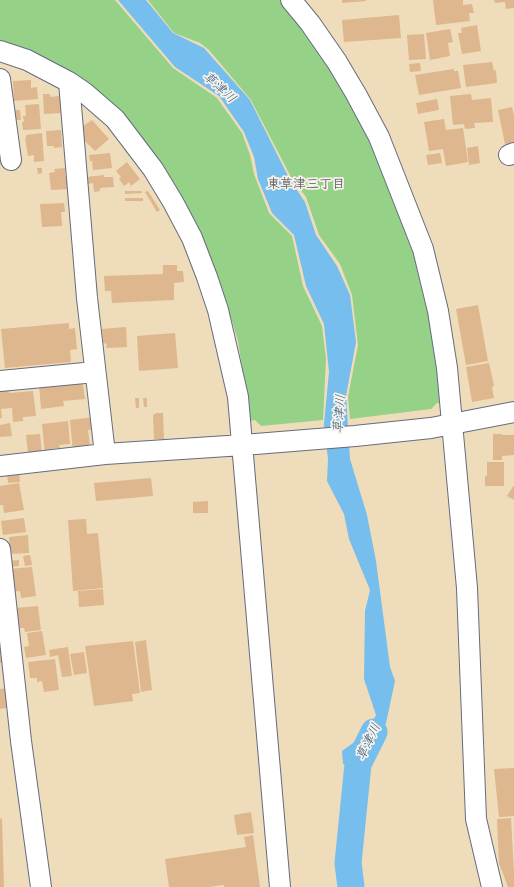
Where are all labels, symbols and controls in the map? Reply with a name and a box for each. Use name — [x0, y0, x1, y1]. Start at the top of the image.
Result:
water label: 草津川 — [199, 69, 239, 107]
district label: 東草津三丁目 — [267, 177, 345, 193]
water label: 草津川 — [331, 394, 349, 434]
water label: 草津川 — [353, 721, 385, 763]

